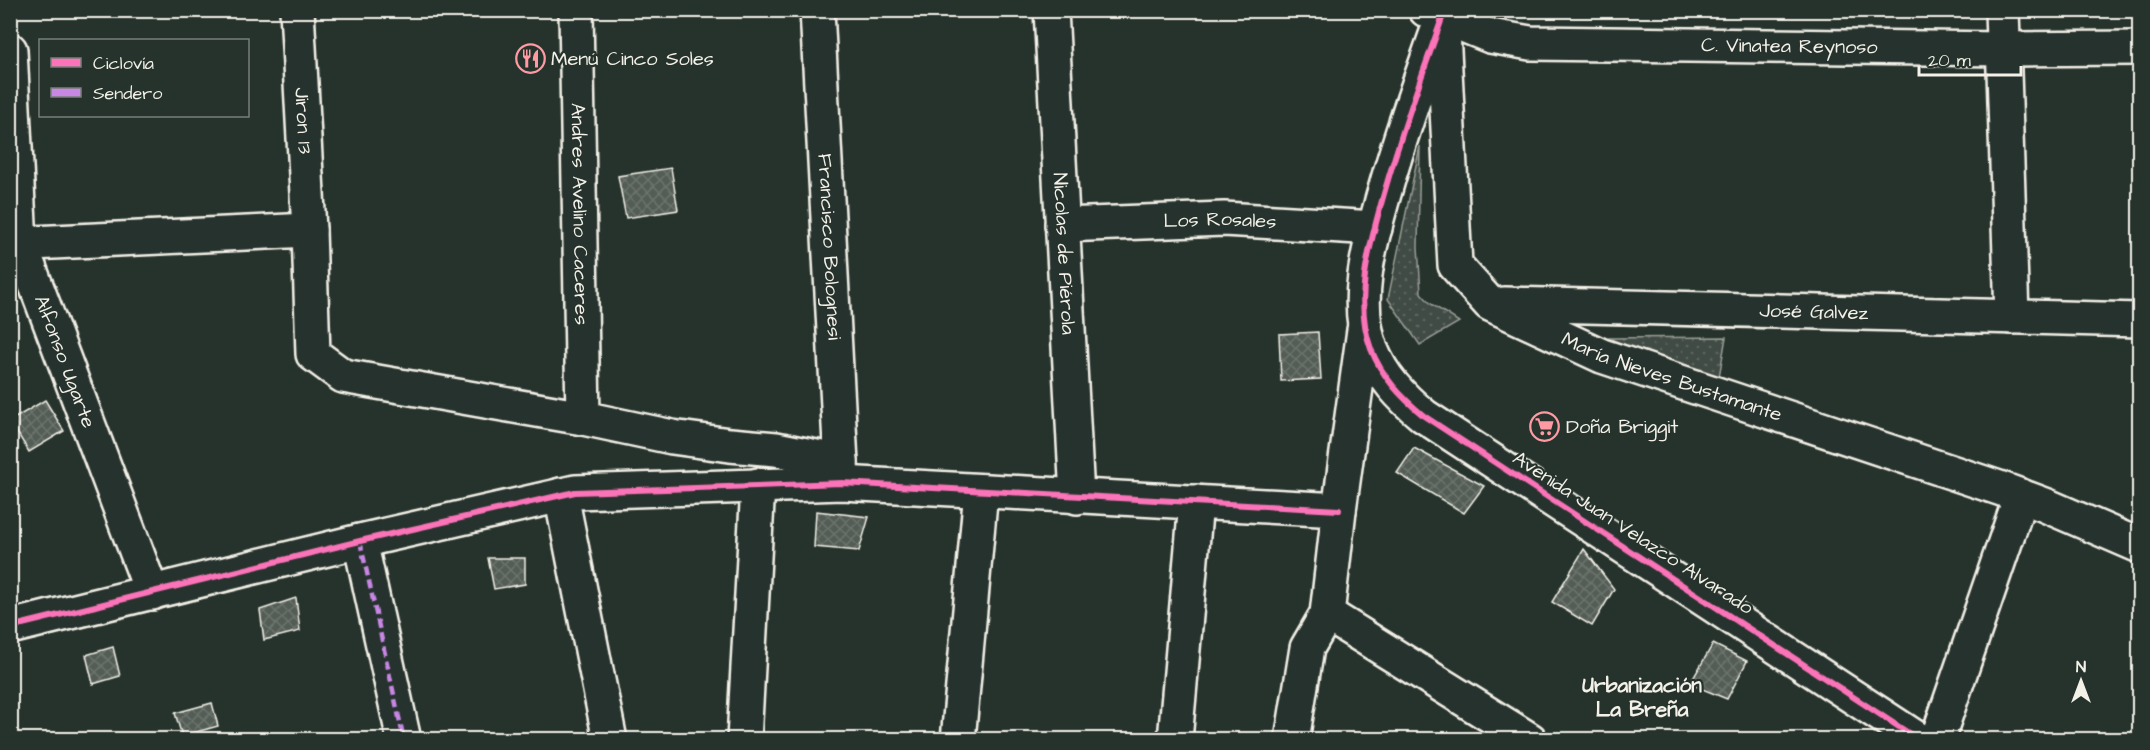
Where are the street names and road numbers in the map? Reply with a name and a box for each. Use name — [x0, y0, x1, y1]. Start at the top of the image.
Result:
street label: C. Vinatea Reynoso — [1701, 31, 1878, 62]
street label: Jiron 13 — [287, 87, 319, 155]
street label: Andres Avelino Caceres — [564, 103, 595, 325]
street label: Francisco Bolognesi — [811, 153, 848, 341]
street label: Nicolas de Piérola — [1046, 172, 1082, 335]
street label: Los Rosales — [1163, 205, 1277, 236]
street label: Alfonso Ugarte — [27, 291, 103, 432]
street label: José Galvez — [1759, 296, 1869, 327]
street label: María Nieves Bustamante — [1557, 325, 1786, 429]
street label: Avenida Juan Velazco Alvarado — [1507, 444, 1759, 622]

